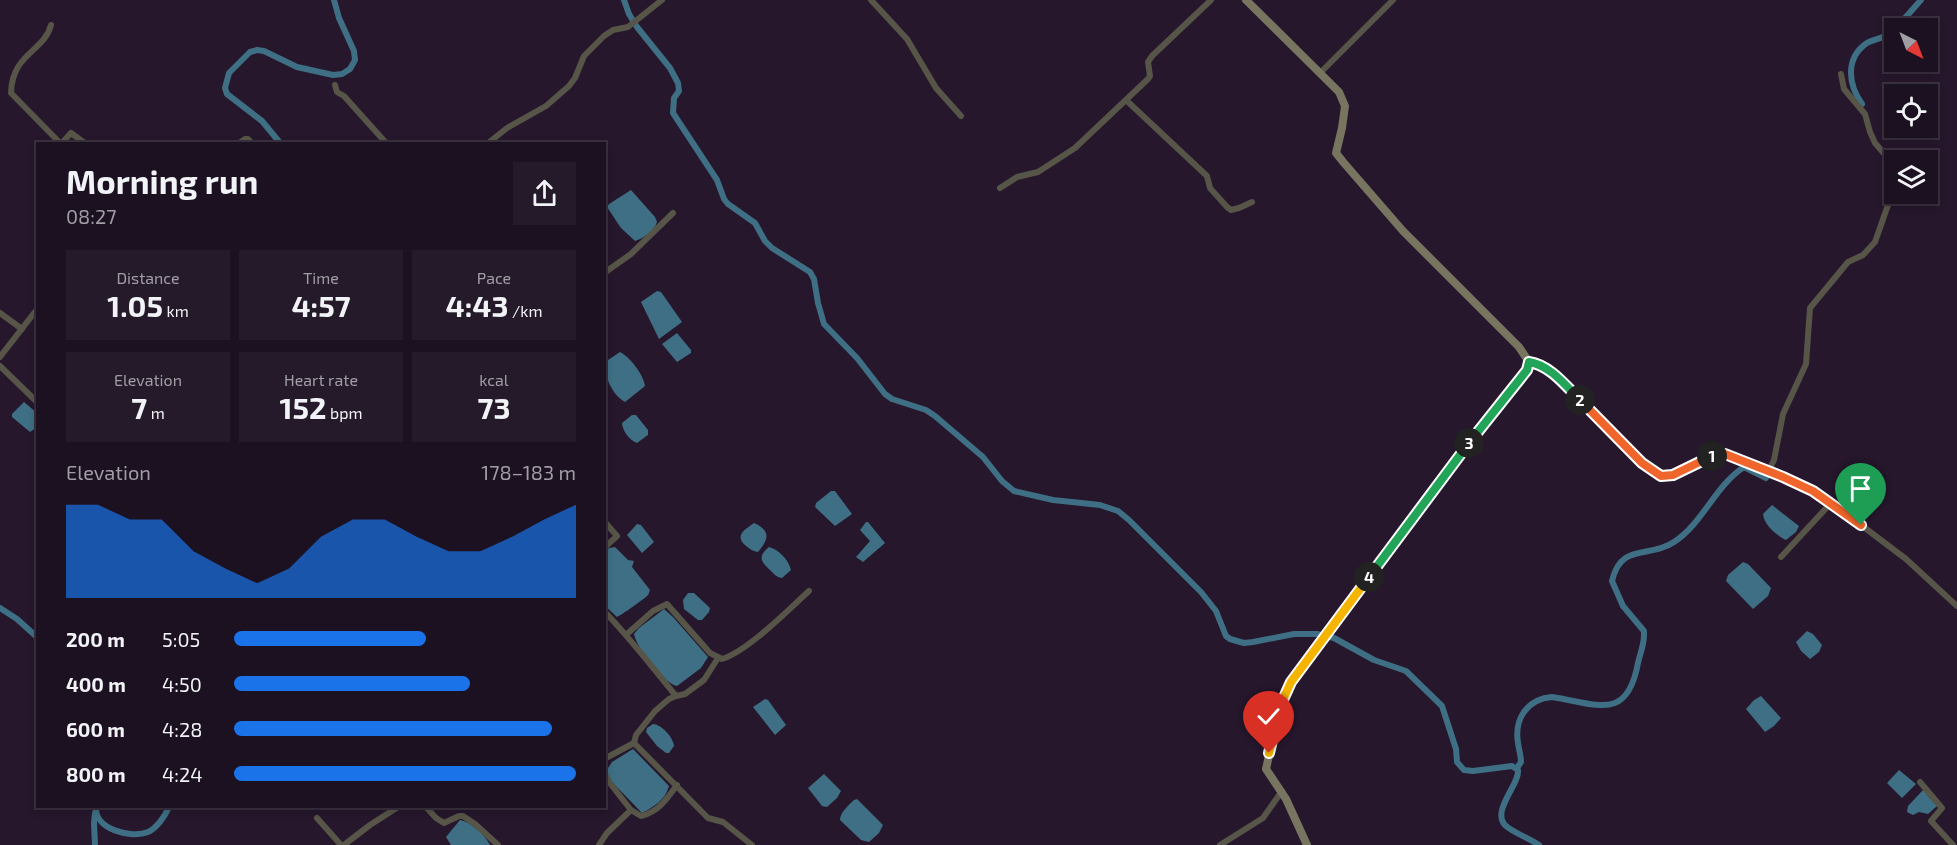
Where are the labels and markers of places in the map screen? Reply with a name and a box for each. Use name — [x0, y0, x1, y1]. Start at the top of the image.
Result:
pin: 2 — [1565, 385, 1595, 415]
pin: 3 — [1454, 428, 1484, 458]
pin: 1 — [1697, 441, 1727, 471]
pin — [1835, 463, 1886, 525]
pin: 4 — [1354, 562, 1384, 592]
pin — [1243, 691, 1294, 753]

